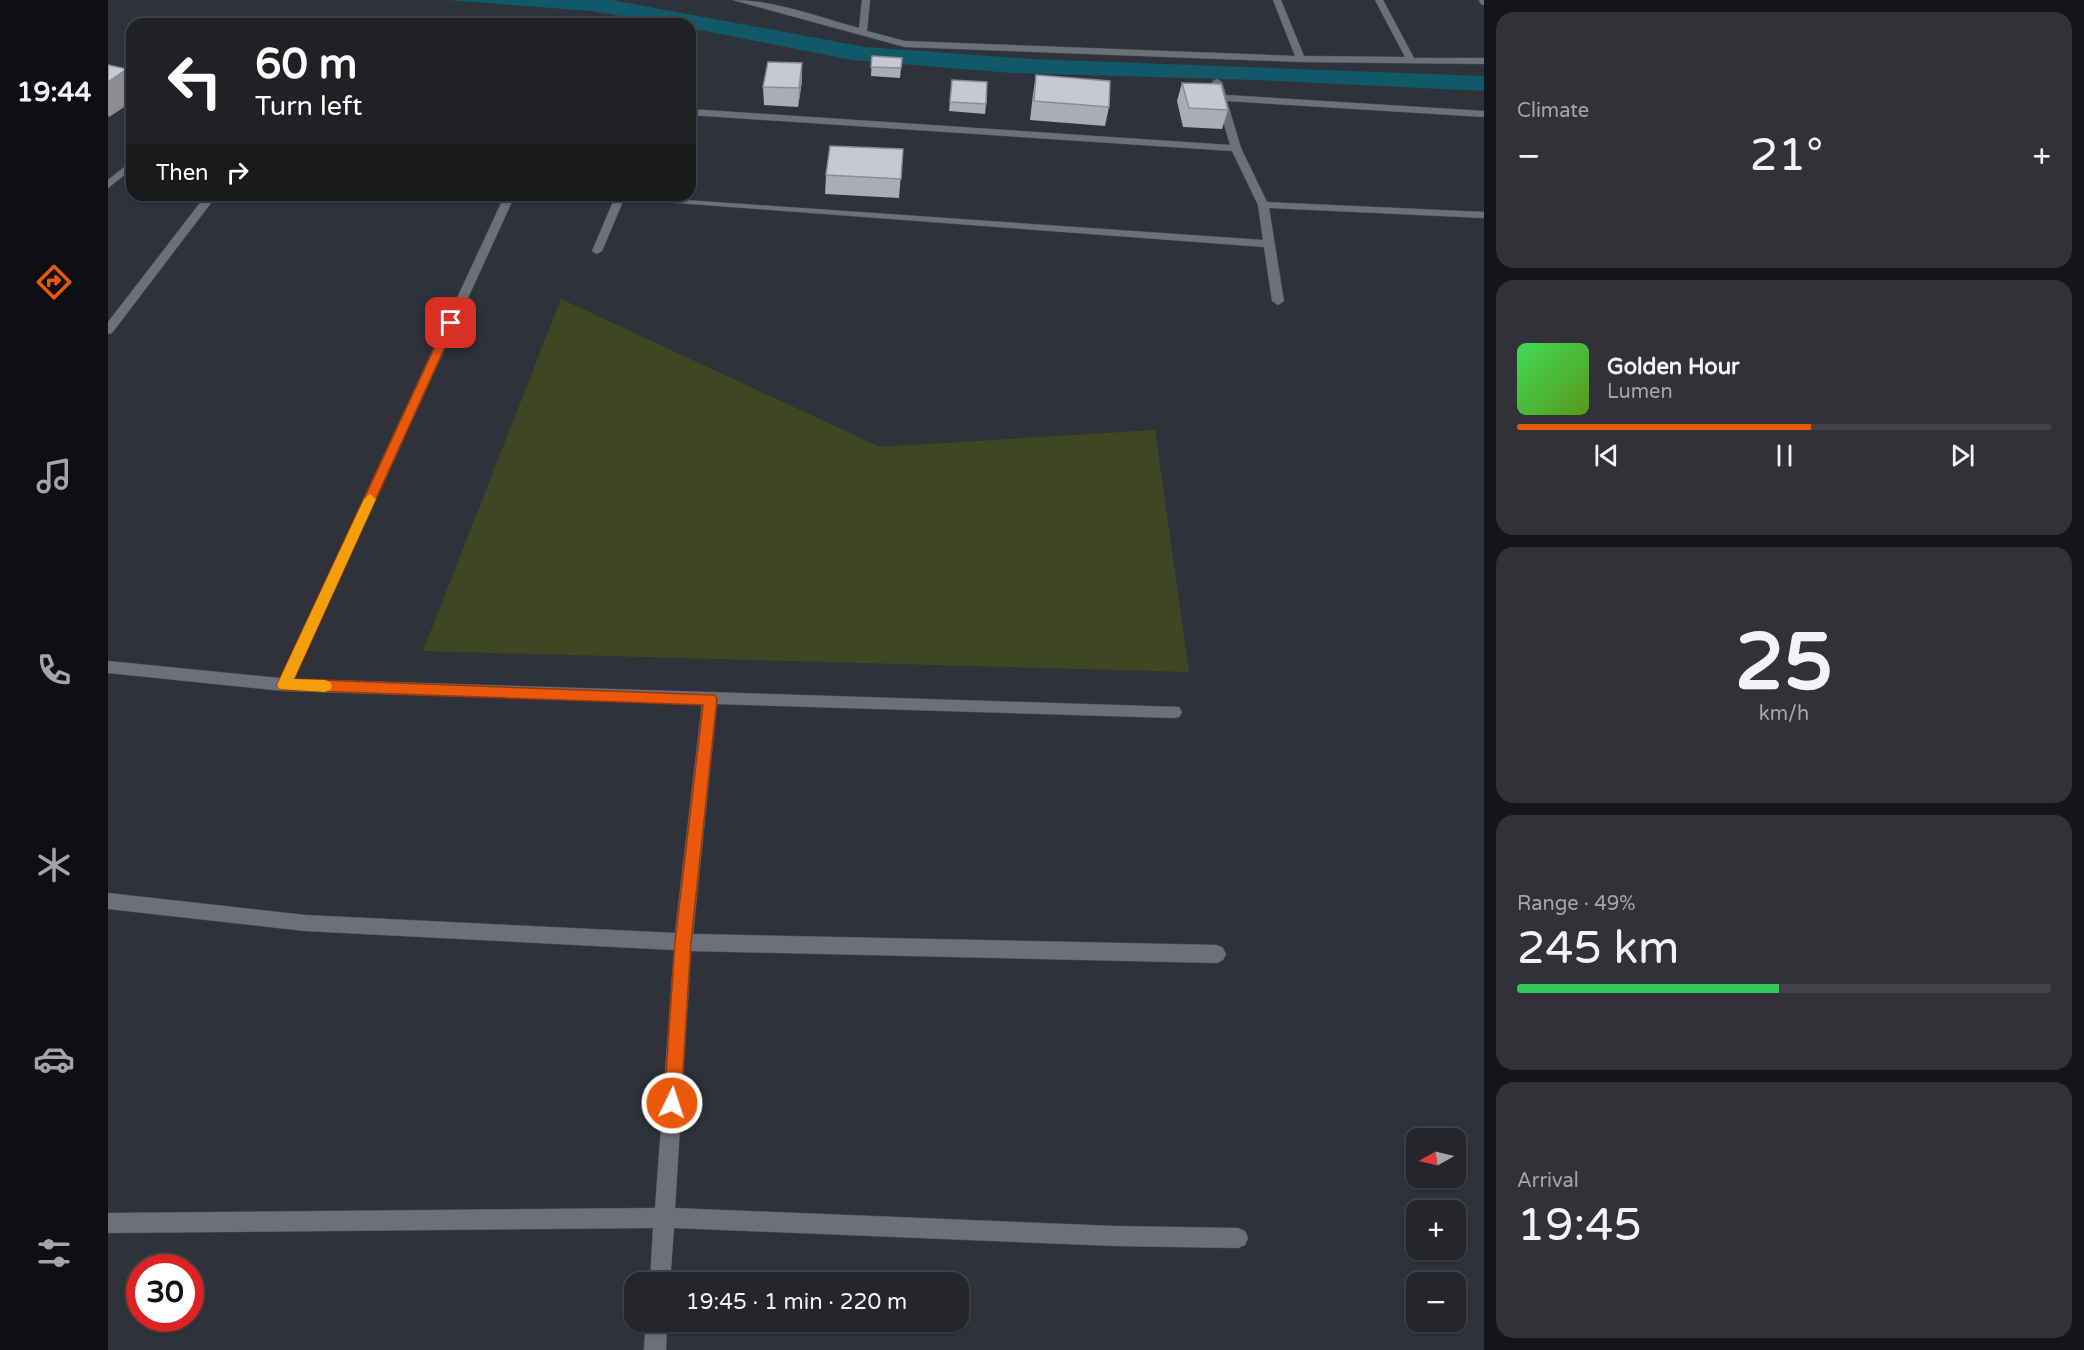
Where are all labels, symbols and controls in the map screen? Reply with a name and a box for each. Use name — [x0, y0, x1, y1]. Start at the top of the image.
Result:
text: 60 m — [255, 39, 357, 90]
icon: left — [156, 42, 234, 120]
text: 19:44 — [17, 76, 91, 109]
text: Turn left — [255, 90, 362, 123]
text: Climate — [1517, 99, 1589, 123]
text: 21° — [1750, 129, 1823, 183]
text: − — [1517, 137, 1541, 176]
text: + — [2032, 137, 2051, 176]
icon: right — [221, 156, 254, 189]
text: Then — [156, 160, 209, 186]
icon: directions — [33, 261, 75, 303]
pin — [425, 297, 476, 348]
icon: arrive — [434, 306, 467, 339]
text: Golden Hour — [1607, 354, 1739, 380]
text: Lumen — [1607, 380, 1673, 404]
icon: previous — [1590, 439, 1623, 472]
icon: pause — [1768, 439, 1801, 472]
icon: next — [1946, 439, 1979, 472]
icon: music — [33, 455, 75, 497]
text: 25 — [1735, 616, 1833, 710]
icon: phone — [33, 649, 75, 691]
text: km/h — [1759, 702, 1809, 726]
icon: climate — [33, 844, 75, 886]
text: Range · 49% — [1517, 892, 1636, 916]
text: 245 km — [1517, 922, 1679, 976]
icon: car — [33, 1038, 75, 1080]
position arrow — [640, 1071, 704, 1135]
north arrow — [1406, 1128, 1466, 1188]
map controls — [1406, 1128, 1466, 1332]
text: Arrival — [1517, 1169, 1579, 1193]
text: 19:45 — [1517, 1199, 1642, 1253]
button: + — [1406, 1200, 1466, 1260]
icon: filters — [33, 1232, 75, 1274]
speed limit sign: 30 — [126, 1254, 204, 1332]
button: − — [1406, 1272, 1466, 1332]
text: 19:45 · 1 min · 220 m — [686, 1289, 907, 1315]

